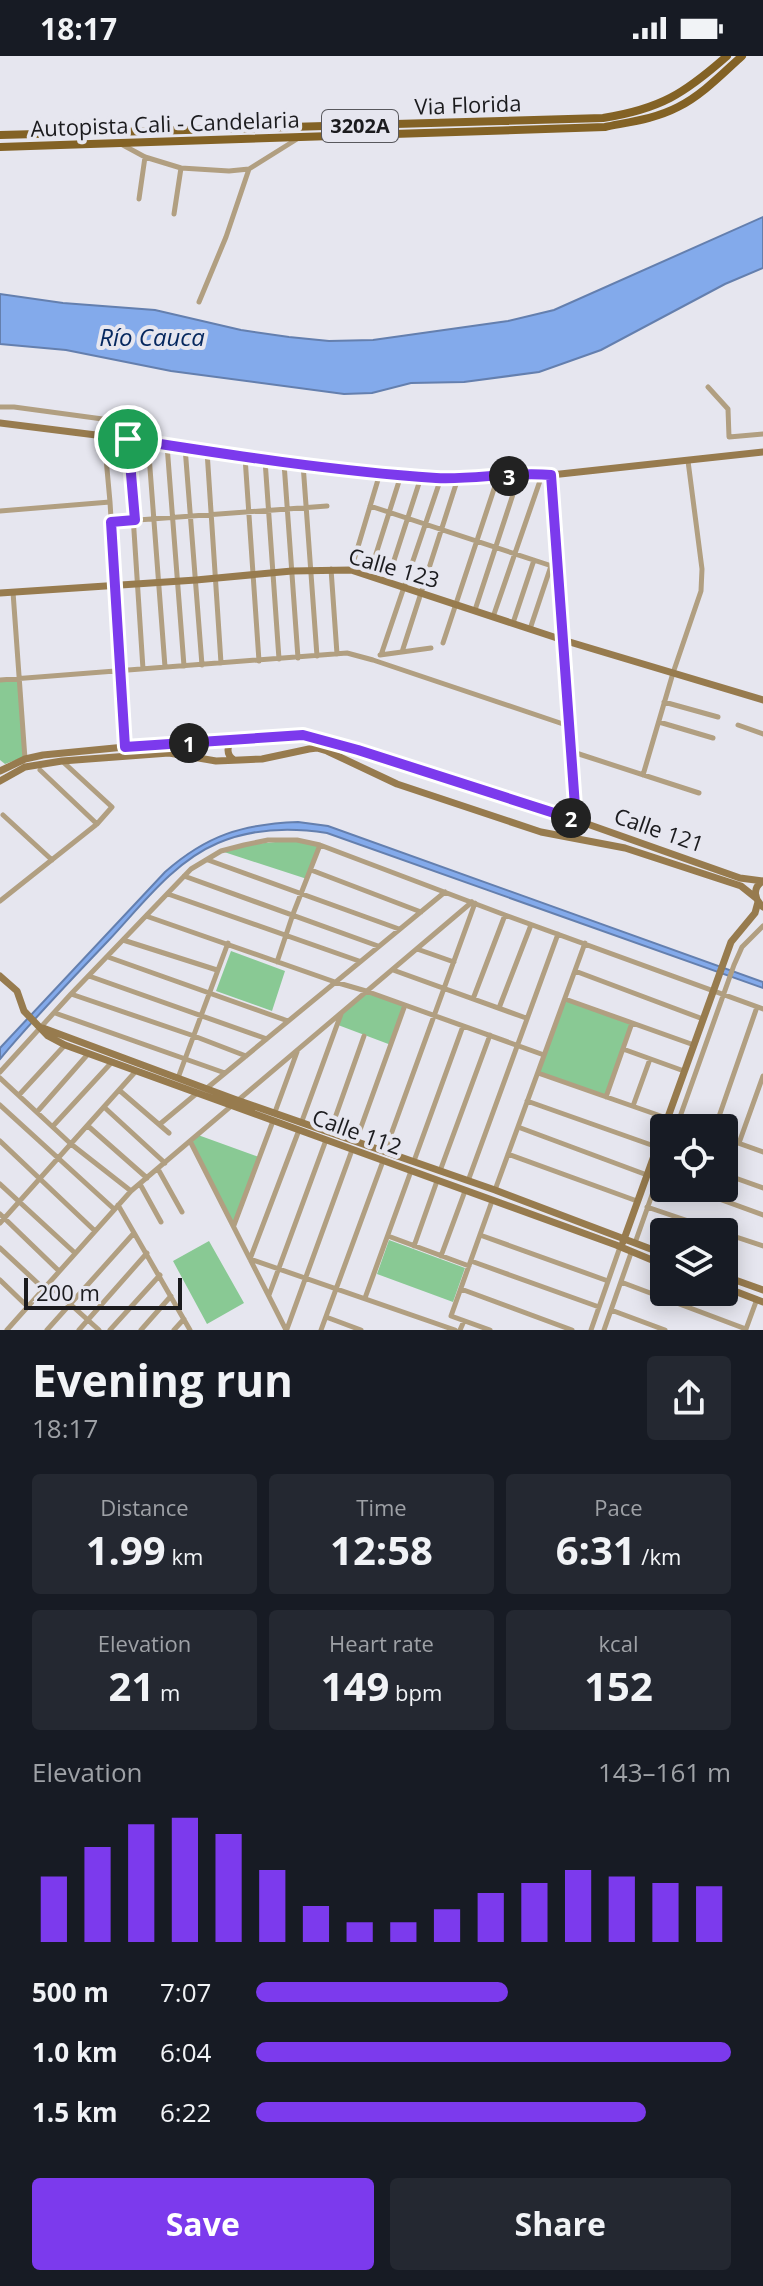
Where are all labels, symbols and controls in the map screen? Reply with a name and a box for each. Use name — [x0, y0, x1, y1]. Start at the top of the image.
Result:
text: 18:17 — [40, 8, 117, 49]
street label: Via Florida — [414, 87, 522, 121]
street label: Autopista Cali - Candelaria — [30, 103, 300, 143]
road number: 3202A — [322, 110, 398, 142]
water label: Río Cauca — [99, 320, 205, 353]
pin — [94, 405, 162, 473]
icon: arrive — [106, 417, 150, 461]
pin: 3 — [489, 456, 529, 496]
text: 3 — [503, 461, 515, 491]
street label: Calle 123 — [345, 540, 443, 594]
pin: 1 — [169, 723, 209, 763]
text: 1 — [183, 728, 195, 758]
pin: 2 — [551, 798, 591, 838]
street label: Calle 121 — [610, 800, 708, 858]
text: 2 — [565, 803, 577, 833]
street label: Calle 112 — [309, 1101, 406, 1161]
map controls — [650, 1114, 738, 1306]
button: locate — [650, 1114, 738, 1202]
button: layers — [650, 1218, 738, 1306]
scale bar — [24, 1274, 182, 1310]
text: 200 m — [36, 1277, 100, 1307]
text: Evening run — [32, 1350, 293, 1410]
button: share — [647, 1356, 731, 1440]
text: 18:17 — [32, 1410, 98, 1446]
text: Distance — [100, 1492, 189, 1522]
text: Time — [356, 1492, 407, 1522]
text: Pace — [594, 1492, 643, 1522]
text: 1.99 — [86, 1522, 166, 1577]
text: 12:58 — [330, 1522, 433, 1577]
text: 6:31 — [556, 1522, 636, 1577]
text: km — [166, 1541, 203, 1571]
text: /km — [636, 1541, 681, 1571]
text: Elevation — [98, 1628, 191, 1658]
text: Heart rate — [329, 1628, 434, 1658]
text: kcal — [599, 1628, 638, 1658]
text: 21 — [109, 1658, 154, 1713]
text: 149 — [321, 1658, 389, 1713]
text: 152 — [584, 1658, 653, 1713]
text: m — [154, 1677, 180, 1707]
text: bpm — [389, 1677, 442, 1707]
text: Elevation — [32, 1754, 142, 1790]
text: 143–161 m — [598, 1754, 731, 1790]
text: 500 m — [32, 1974, 109, 2010]
text: 7:07 — [160, 1974, 211, 2010]
text: 1.0 km — [32, 2034, 118, 2070]
text: 6:04 — [160, 2034, 211, 2070]
text: 1.5 km — [32, 2094, 118, 2130]
text: 6:22 — [160, 2094, 211, 2130]
button: Save — [32, 2178, 374, 2270]
button: Share — [390, 2178, 731, 2270]

